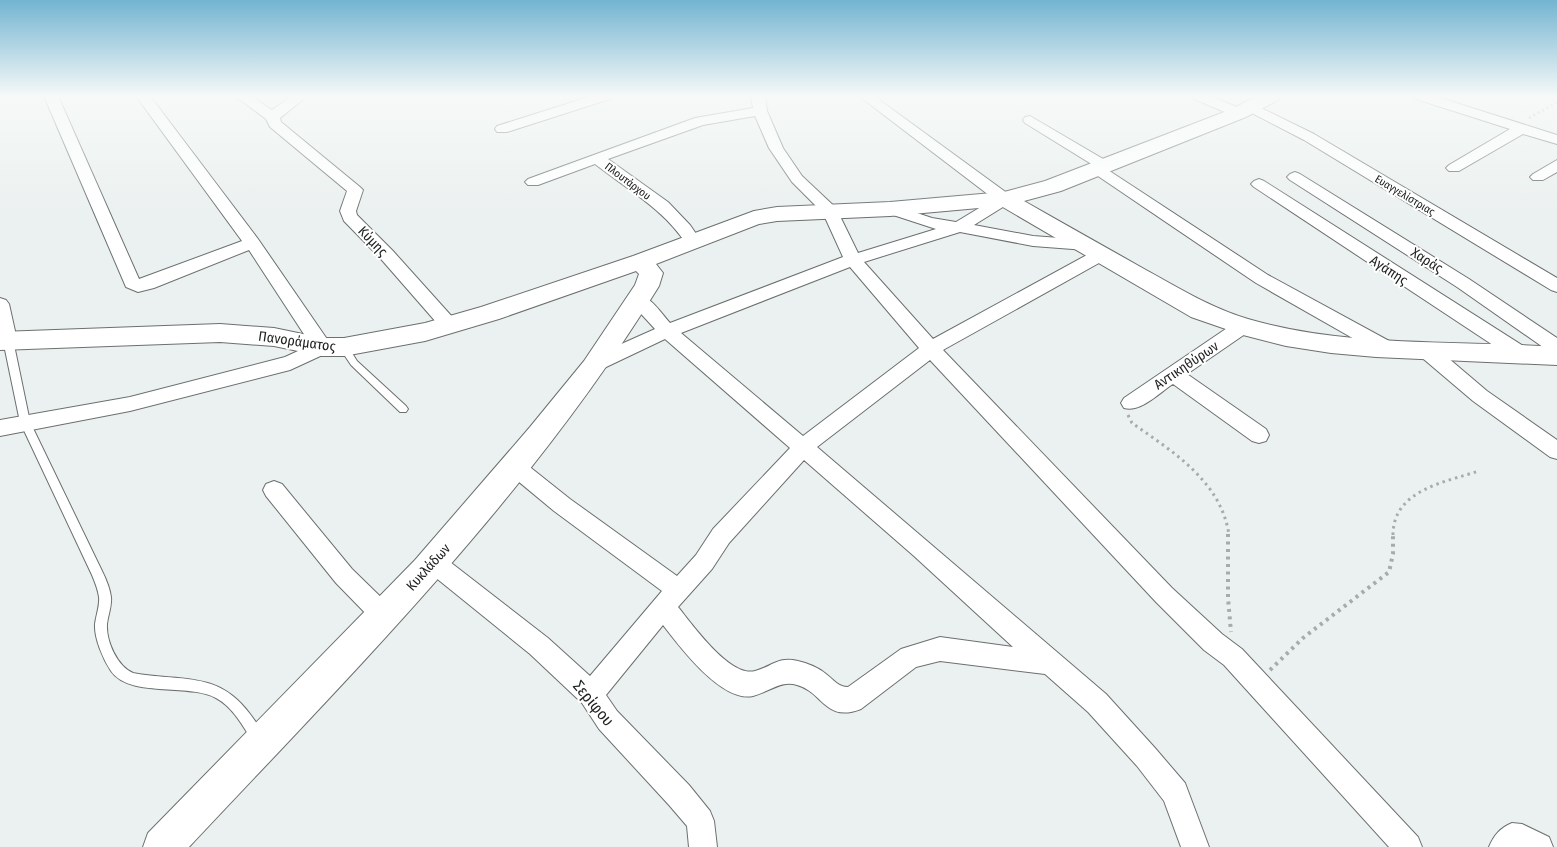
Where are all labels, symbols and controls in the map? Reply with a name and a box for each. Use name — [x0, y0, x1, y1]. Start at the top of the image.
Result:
street label: Πλουτάρχου — [602, 160, 653, 203]
street label: Ευαγγελίστριας — [1372, 172, 1437, 219]
street label: Κύμης — [354, 223, 391, 260]
street label: Χαράς — [1408, 244, 1446, 277]
street label: Αγάπης — [1367, 252, 1411, 289]
street label: Πανοράματος — [257, 328, 337, 355]
street label: Αντικηθύρων — [1151, 338, 1222, 393]
street label: Κυκλάδων — [403, 540, 454, 594]
street label: Σερίφου — [569, 677, 618, 730]

